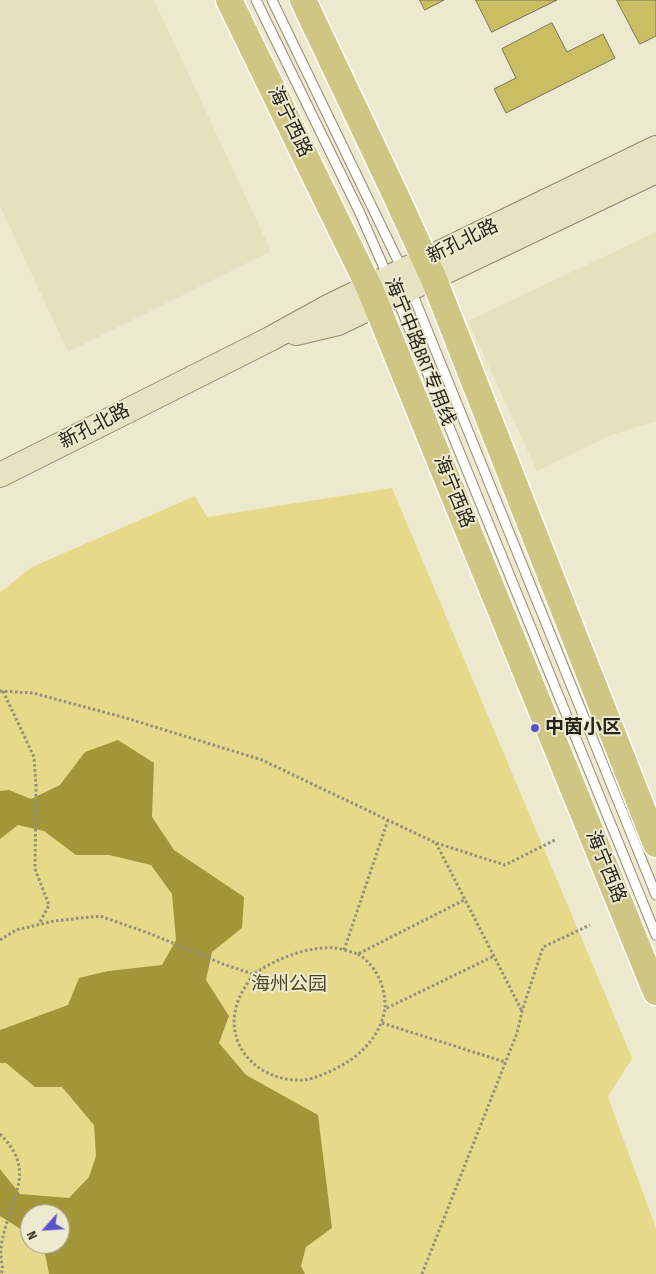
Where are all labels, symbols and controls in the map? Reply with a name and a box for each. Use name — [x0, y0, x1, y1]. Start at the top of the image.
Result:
street label: 海宁西路 — [262, 83, 316, 161]
street label: 新孔北路 — [424, 215, 502, 269]
street label: 海宁中路BRT专用线 — [379, 275, 459, 429]
street label: 新孔北路 — [56, 400, 134, 454]
street label: 海宁西路 — [428, 452, 478, 532]
place label: 中茵小区 — [545, 717, 621, 739]
marker: 中茵小区 — [529, 722, 541, 734]
street label: 海宁西路 — [580, 827, 630, 907]
park label: 海州公园 — [251, 974, 327, 996]
north arrow — [20, 1204, 70, 1254]
text: N — [23, 1228, 41, 1242]

